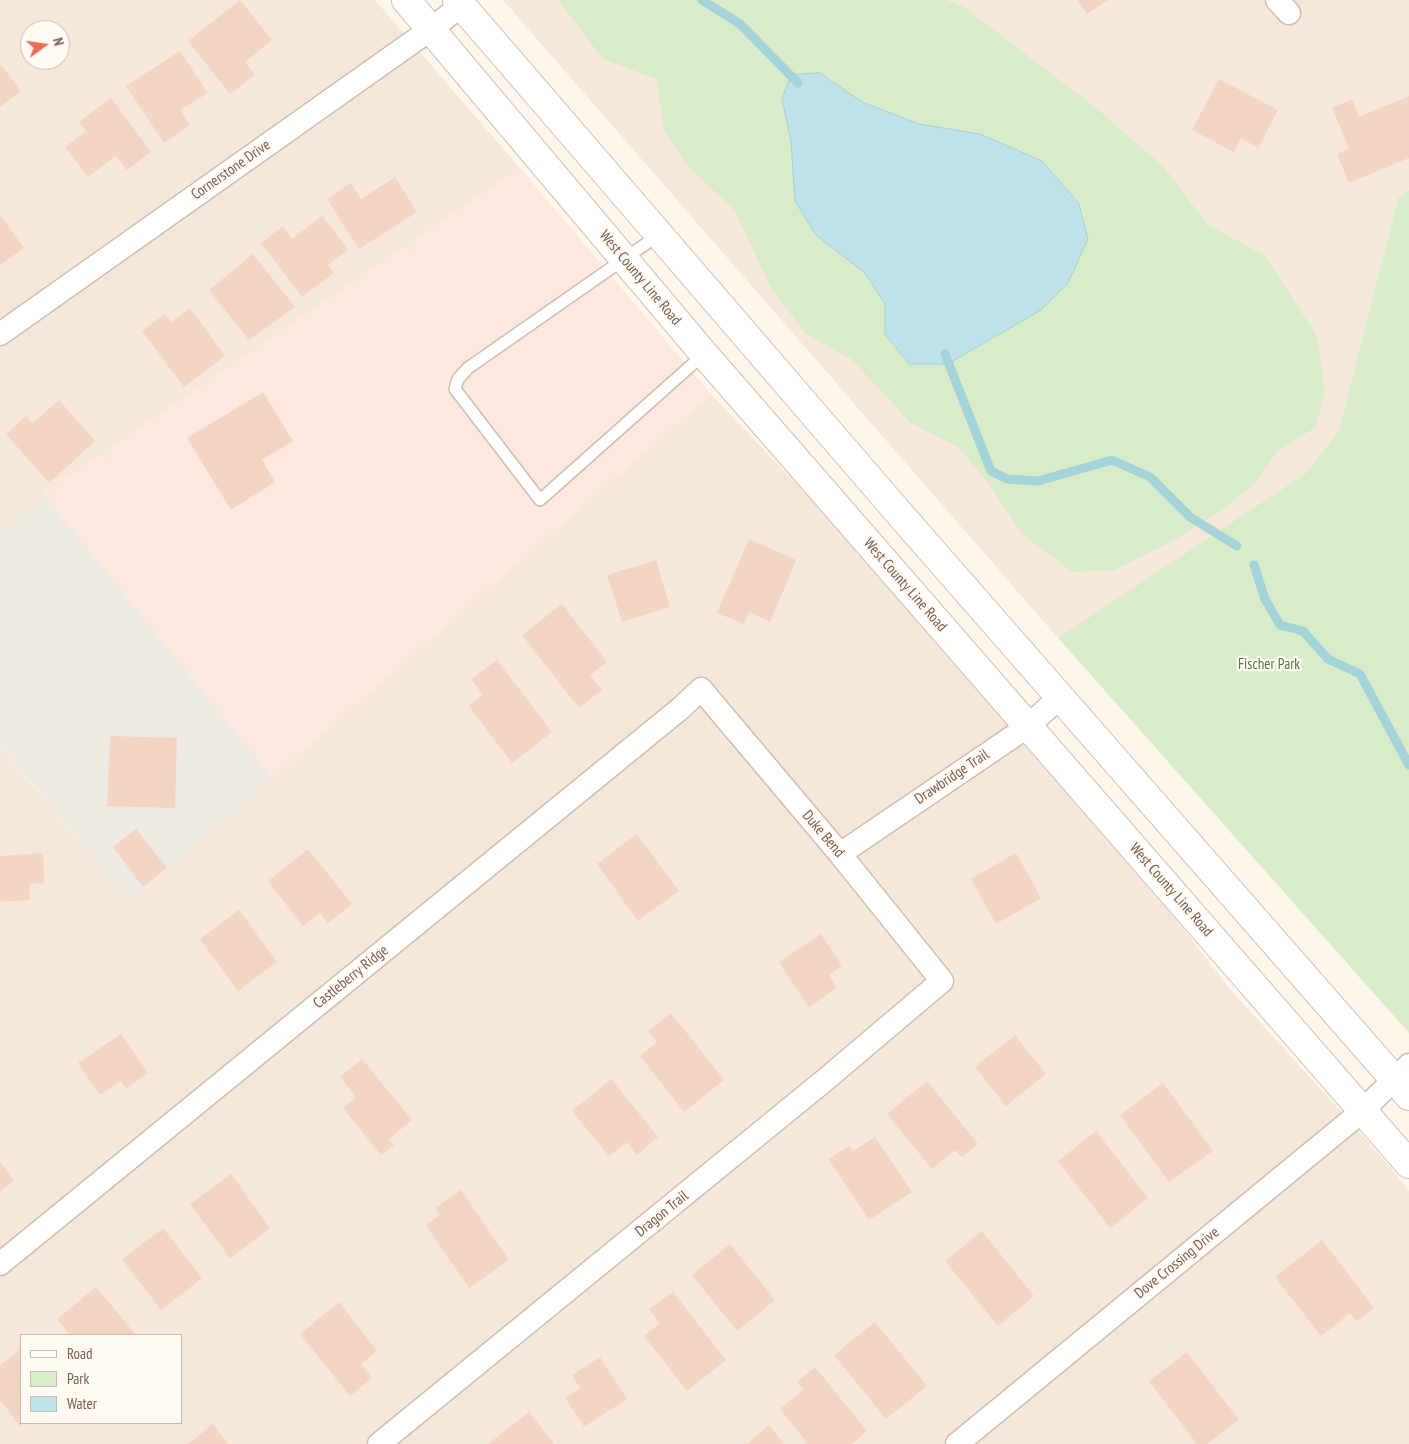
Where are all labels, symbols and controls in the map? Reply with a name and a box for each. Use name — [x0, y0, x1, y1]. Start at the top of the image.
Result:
north arrow — [20, 20, 70, 70]
text: N — [49, 36, 68, 47]
street label: Cornerstone Drive — [188, 136, 274, 204]
street label: West County Line Road — [595, 227, 685, 329]
street label: West County Line Road — [859, 535, 951, 635]
park label: Fischer Park — [1238, 656, 1300, 674]
street label: Drawbridge Trail — [912, 746, 992, 808]
street label: Duke Bend — [798, 807, 848, 861]
street label: West County Line Road — [1125, 840, 1217, 940]
street label: Castleberry Ridge — [310, 941, 392, 1013]
street label: Dragon Trail — [632, 1187, 692, 1241]
street label: Dove Crossing Drive — [1131, 1223, 1223, 1303]
legend — [20, 1334, 182, 1424]
text: Road — [67, 1344, 93, 1363]
text: Park — [67, 1369, 89, 1388]
text: Water — [67, 1394, 97, 1413]

